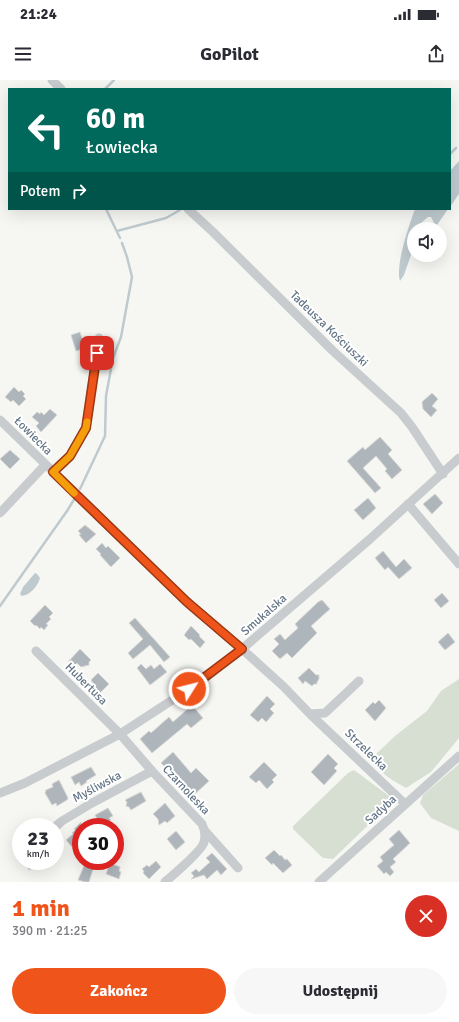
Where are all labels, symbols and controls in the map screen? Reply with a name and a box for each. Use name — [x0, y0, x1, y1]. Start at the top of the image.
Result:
text: 21:24 — [20, 5, 57, 23]
icon: menu — [12, 43, 34, 65]
text: GoPilot — [200, 43, 259, 65]
icon: share — [425, 43, 447, 65]
text: 60 m — [86, 102, 145, 136]
icon: left — [20, 104, 72, 156]
text: Łowiecka — [86, 136, 158, 158]
icon: right — [68, 180, 90, 202]
text: Potem — [20, 182, 60, 200]
map controls — [407, 222, 447, 262]
button: sound — [407, 222, 447, 262]
street label: Tadeusza Kościuszki — [287, 288, 371, 370]
pin — [80, 336, 114, 370]
icon: arrive — [86, 342, 108, 364]
street label: Łowiecka — [11, 414, 55, 458]
street label: Smukalska — [238, 591, 290, 639]
street label: Hubertusa — [62, 660, 110, 708]
position arrow — [168, 668, 210, 710]
street label: Strzelecka — [341, 726, 391, 774]
street label: Czarnoleska — [159, 762, 213, 818]
street label: Myśliwska — [70, 768, 124, 806]
street label: Sadyba — [362, 792, 400, 828]
speed limit sign: 30 — [72, 818, 124, 870]
text: 23 — [27, 826, 49, 851]
text: km/h — [27, 848, 49, 860]
text: 1 min — [12, 893, 70, 923]
button: close — [405, 895, 447, 937]
text: 390 m · 21:25 — [12, 923, 88, 939]
button: Zakończ — [12, 968, 226, 1014]
button: Udostępnij — [234, 968, 447, 1014]

